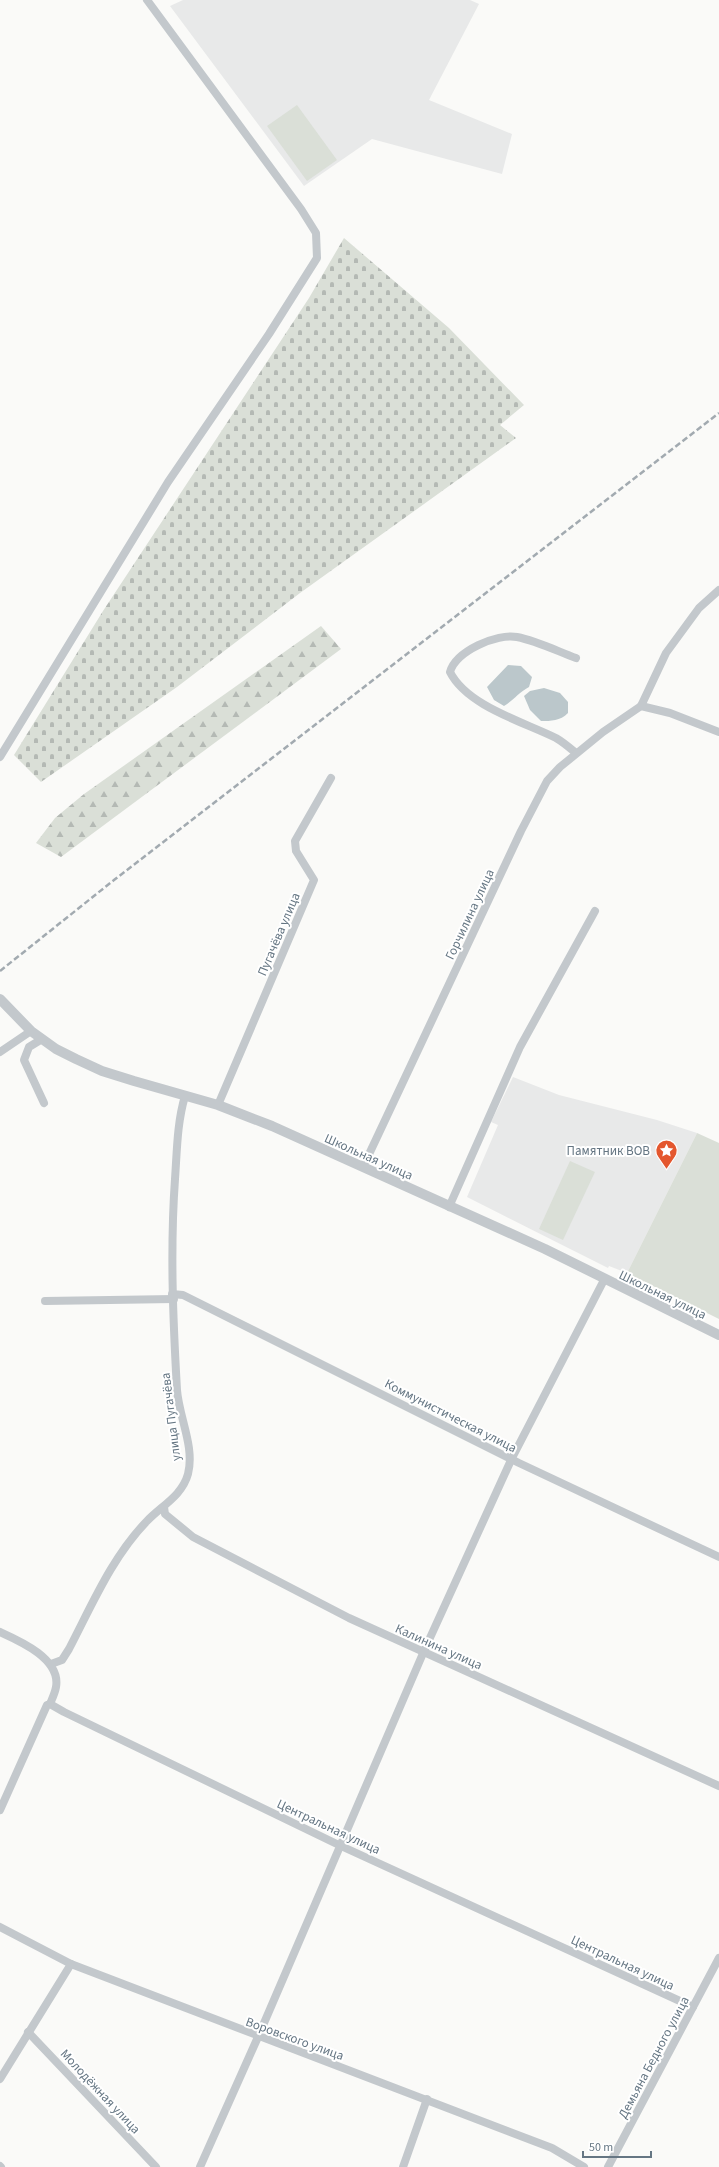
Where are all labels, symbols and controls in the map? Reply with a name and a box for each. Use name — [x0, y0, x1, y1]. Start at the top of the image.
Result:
street label: Горчилина улица — [441, 866, 499, 963]
street label: Пугачёва улица — [253, 890, 305, 979]
street label: Школьная улица — [321, 1129, 416, 1184]
place icon: Памятник ВОВ — [653, 1137, 679, 1170]
place label: Памятник ВОВ — [567, 1142, 650, 1160]
street label: Школьная улица — [616, 1266, 709, 1324]
street label: улица Пугачёва — [157, 1372, 185, 1462]
street label: Коммунистическая улица — [381, 1375, 520, 1457]
street label: Калинина улица — [392, 1620, 485, 1674]
street label: Центральная улица — [274, 1795, 383, 1859]
street label: Центральная улица — [568, 1931, 677, 1995]
street label: Демьяна Бедного улица — [614, 1993, 694, 2122]
street label: Воровского улица — [243, 2013, 346, 2065]
street label: Молодёжная улица — [56, 2045, 144, 2138]
scale bar — [583, 2133, 651, 2159]
text: 50 m — [589, 2139, 613, 2156]

